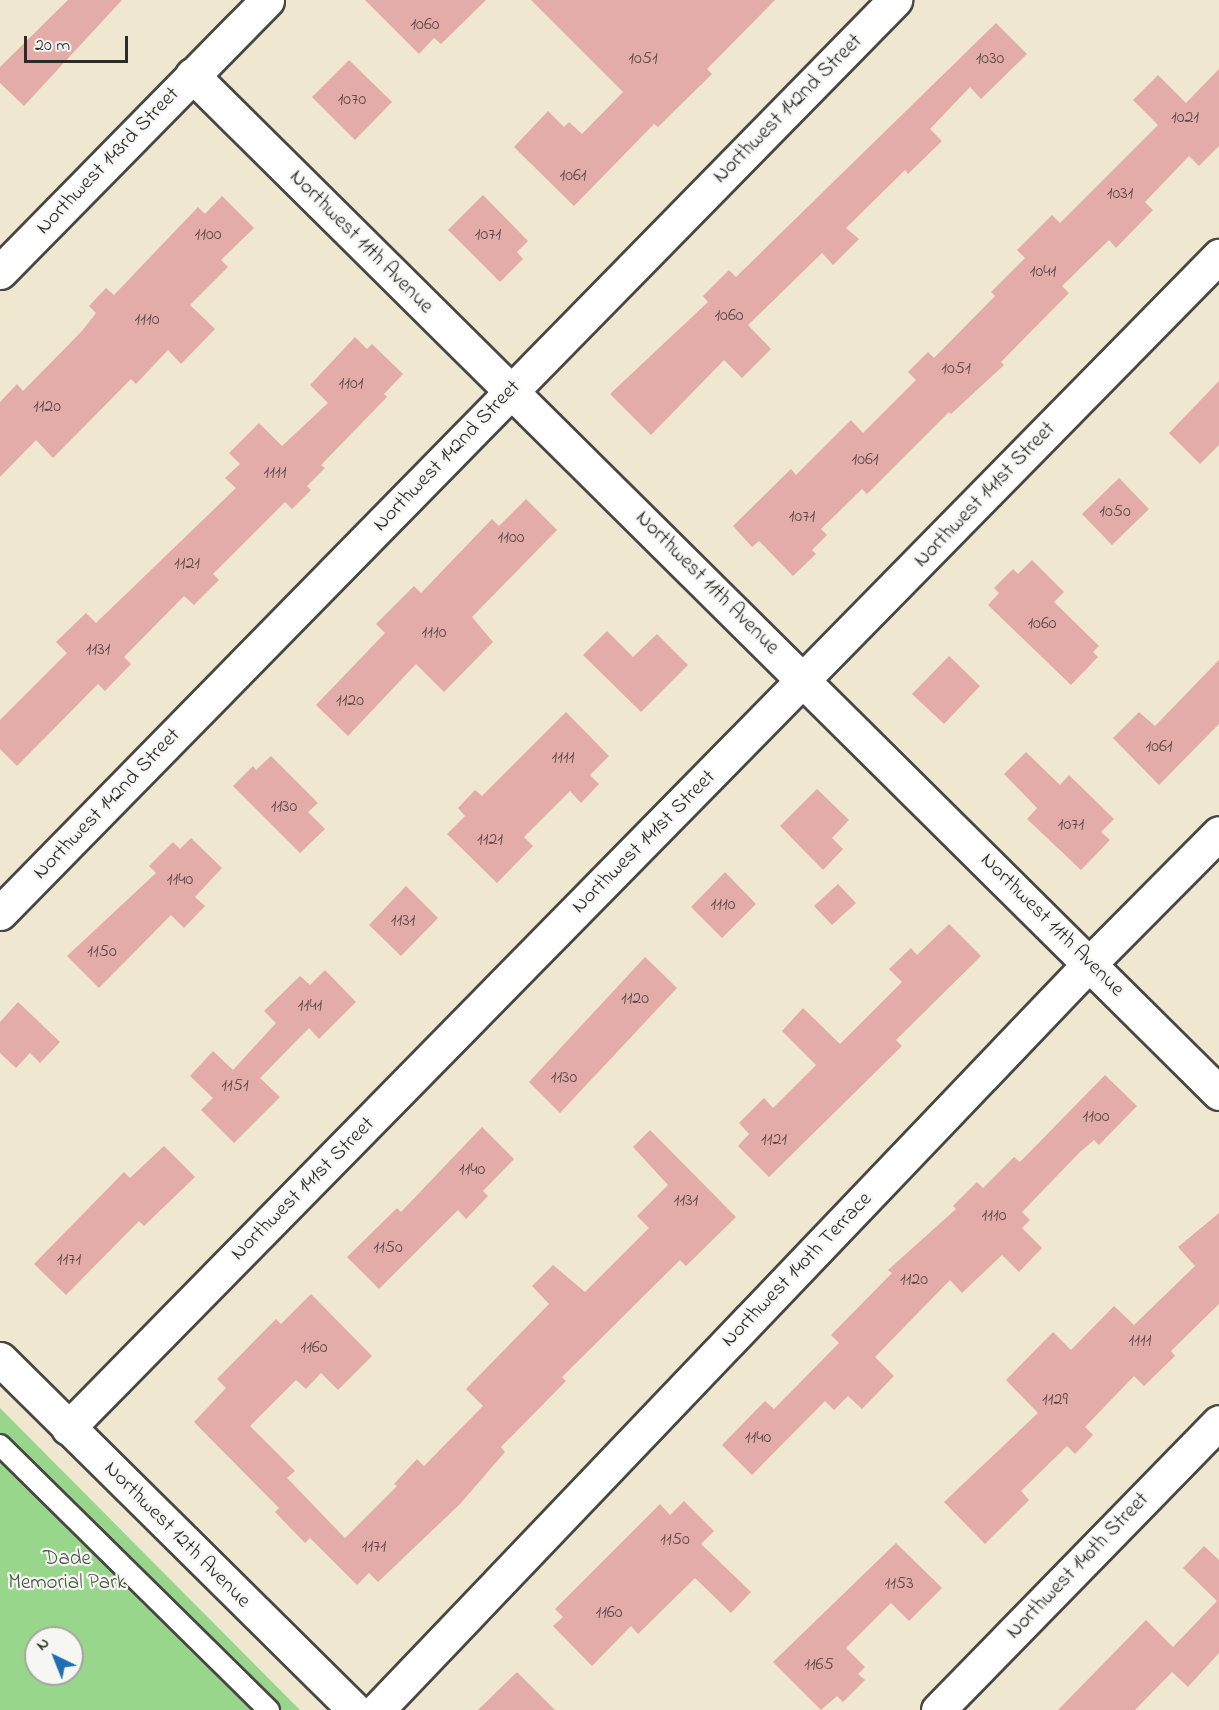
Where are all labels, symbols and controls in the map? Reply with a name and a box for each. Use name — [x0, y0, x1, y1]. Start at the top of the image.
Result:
house number: 1060 — [410, 14, 440, 36]
scale bar — [27, 24, 130, 62]
street label: Northwest 142nd Street — [708, 29, 868, 189]
text: 20 m — [35, 33, 70, 59]
house number: 1051 — [628, 48, 658, 70]
house number: 1030 — [976, 48, 1004, 70]
street label: Northwest 143rd Street — [31, 82, 185, 240]
house number: 1070 — [338, 89, 366, 111]
house number: 1021 — [1171, 107, 1199, 129]
street label: Northwest 11th Avenue — [284, 165, 438, 319]
house number: 1061 — [559, 165, 587, 187]
house number: 1031 — [1107, 183, 1133, 205]
house number: 1100 — [195, 224, 221, 246]
house number: 1071 — [475, 224, 501, 246]
house number: 1041 — [1030, 261, 1056, 283]
house number: 1060 — [714, 305, 744, 327]
house number: 1110 — [135, 309, 159, 331]
house number: 1051 — [941, 358, 971, 380]
house number: 1101 — [339, 373, 363, 395]
street label: Northwest 142nd Street — [368, 375, 526, 537]
house number: 1120 — [33, 396, 61, 418]
street label: Northwest 141st Street — [909, 417, 1061, 573]
house number: 1061 — [851, 449, 879, 471]
house number: 1111 — [264, 462, 286, 484]
house number: 1050 — [1099, 501, 1131, 523]
street label: Northwest 11th Avenue — [630, 506, 784, 660]
house number: 1071 — [789, 506, 815, 528]
house number: 1100 — [498, 527, 524, 549]
house number: 1121 — [174, 553, 200, 575]
house number: 1060 — [1027, 613, 1057, 635]
house number: 1110 — [422, 622, 446, 644]
house number: 1131 — [86, 639, 110, 661]
house number: 1120 — [336, 690, 364, 712]
street label: Northwest 142nd Street — [28, 723, 186, 885]
house number: 1061 — [1145, 736, 1173, 758]
house number: 1111 — [552, 747, 574, 769]
street label: Northwest 141st Street — [567, 765, 721, 919]
house number: 1130 — [271, 796, 297, 818]
house number: 1071 — [1058, 814, 1084, 836]
house number: 1121 — [477, 829, 503, 851]
street label: Northwest 11th Avenue — [975, 848, 1129, 1002]
house number: 1140 — [167, 869, 193, 891]
house number: 1110 — [711, 894, 735, 916]
house number: 1131 — [391, 910, 415, 932]
house number: 1150 — [87, 941, 117, 963]
house number: 1120 — [621, 988, 649, 1010]
house number: 1141 — [298, 995, 322, 1017]
house number: 1130 — [551, 1067, 577, 1089]
house number: 1151 — [221, 1075, 249, 1097]
house number: 1100 — [1083, 1106, 1109, 1128]
street label: Northwest 141st Street — [226, 1112, 380, 1266]
house number: 1121 — [761, 1129, 787, 1151]
house number: 1140 — [459, 1159, 485, 1181]
street label: Northwest 140th Terrace — [716, 1187, 878, 1353]
house number: 1131 — [674, 1190, 698, 1212]
house number: 1110 — [982, 1205, 1006, 1227]
house number: 1150 — [373, 1237, 403, 1259]
house number: 1171 — [57, 1249, 81, 1271]
house number: 1120 — [900, 1269, 928, 1291]
house number: 1111 — [1129, 1330, 1151, 1352]
house number: 1160 — [300, 1337, 328, 1359]
house number: 1129 — [1042, 1389, 1068, 1411]
house number: 1140 — [745, 1427, 771, 1449]
street label: Northwest 12th Avenue — [98, 1456, 256, 1614]
street label: Northwest 140th Street — [1001, 1487, 1155, 1645]
house number: 1150 — [660, 1529, 690, 1551]
house number: 1171 — [362, 1536, 386, 1558]
park label: Dade Memorial Park — [8, 1546, 126, 1596]
house number: 1153 — [884, 1573, 914, 1595]
house number: 1160 — [595, 1602, 623, 1624]
north arrow — [24, 1626, 84, 1686]
text: N — [31, 1632, 55, 1657]
house number: 1165 — [804, 1654, 834, 1676]

